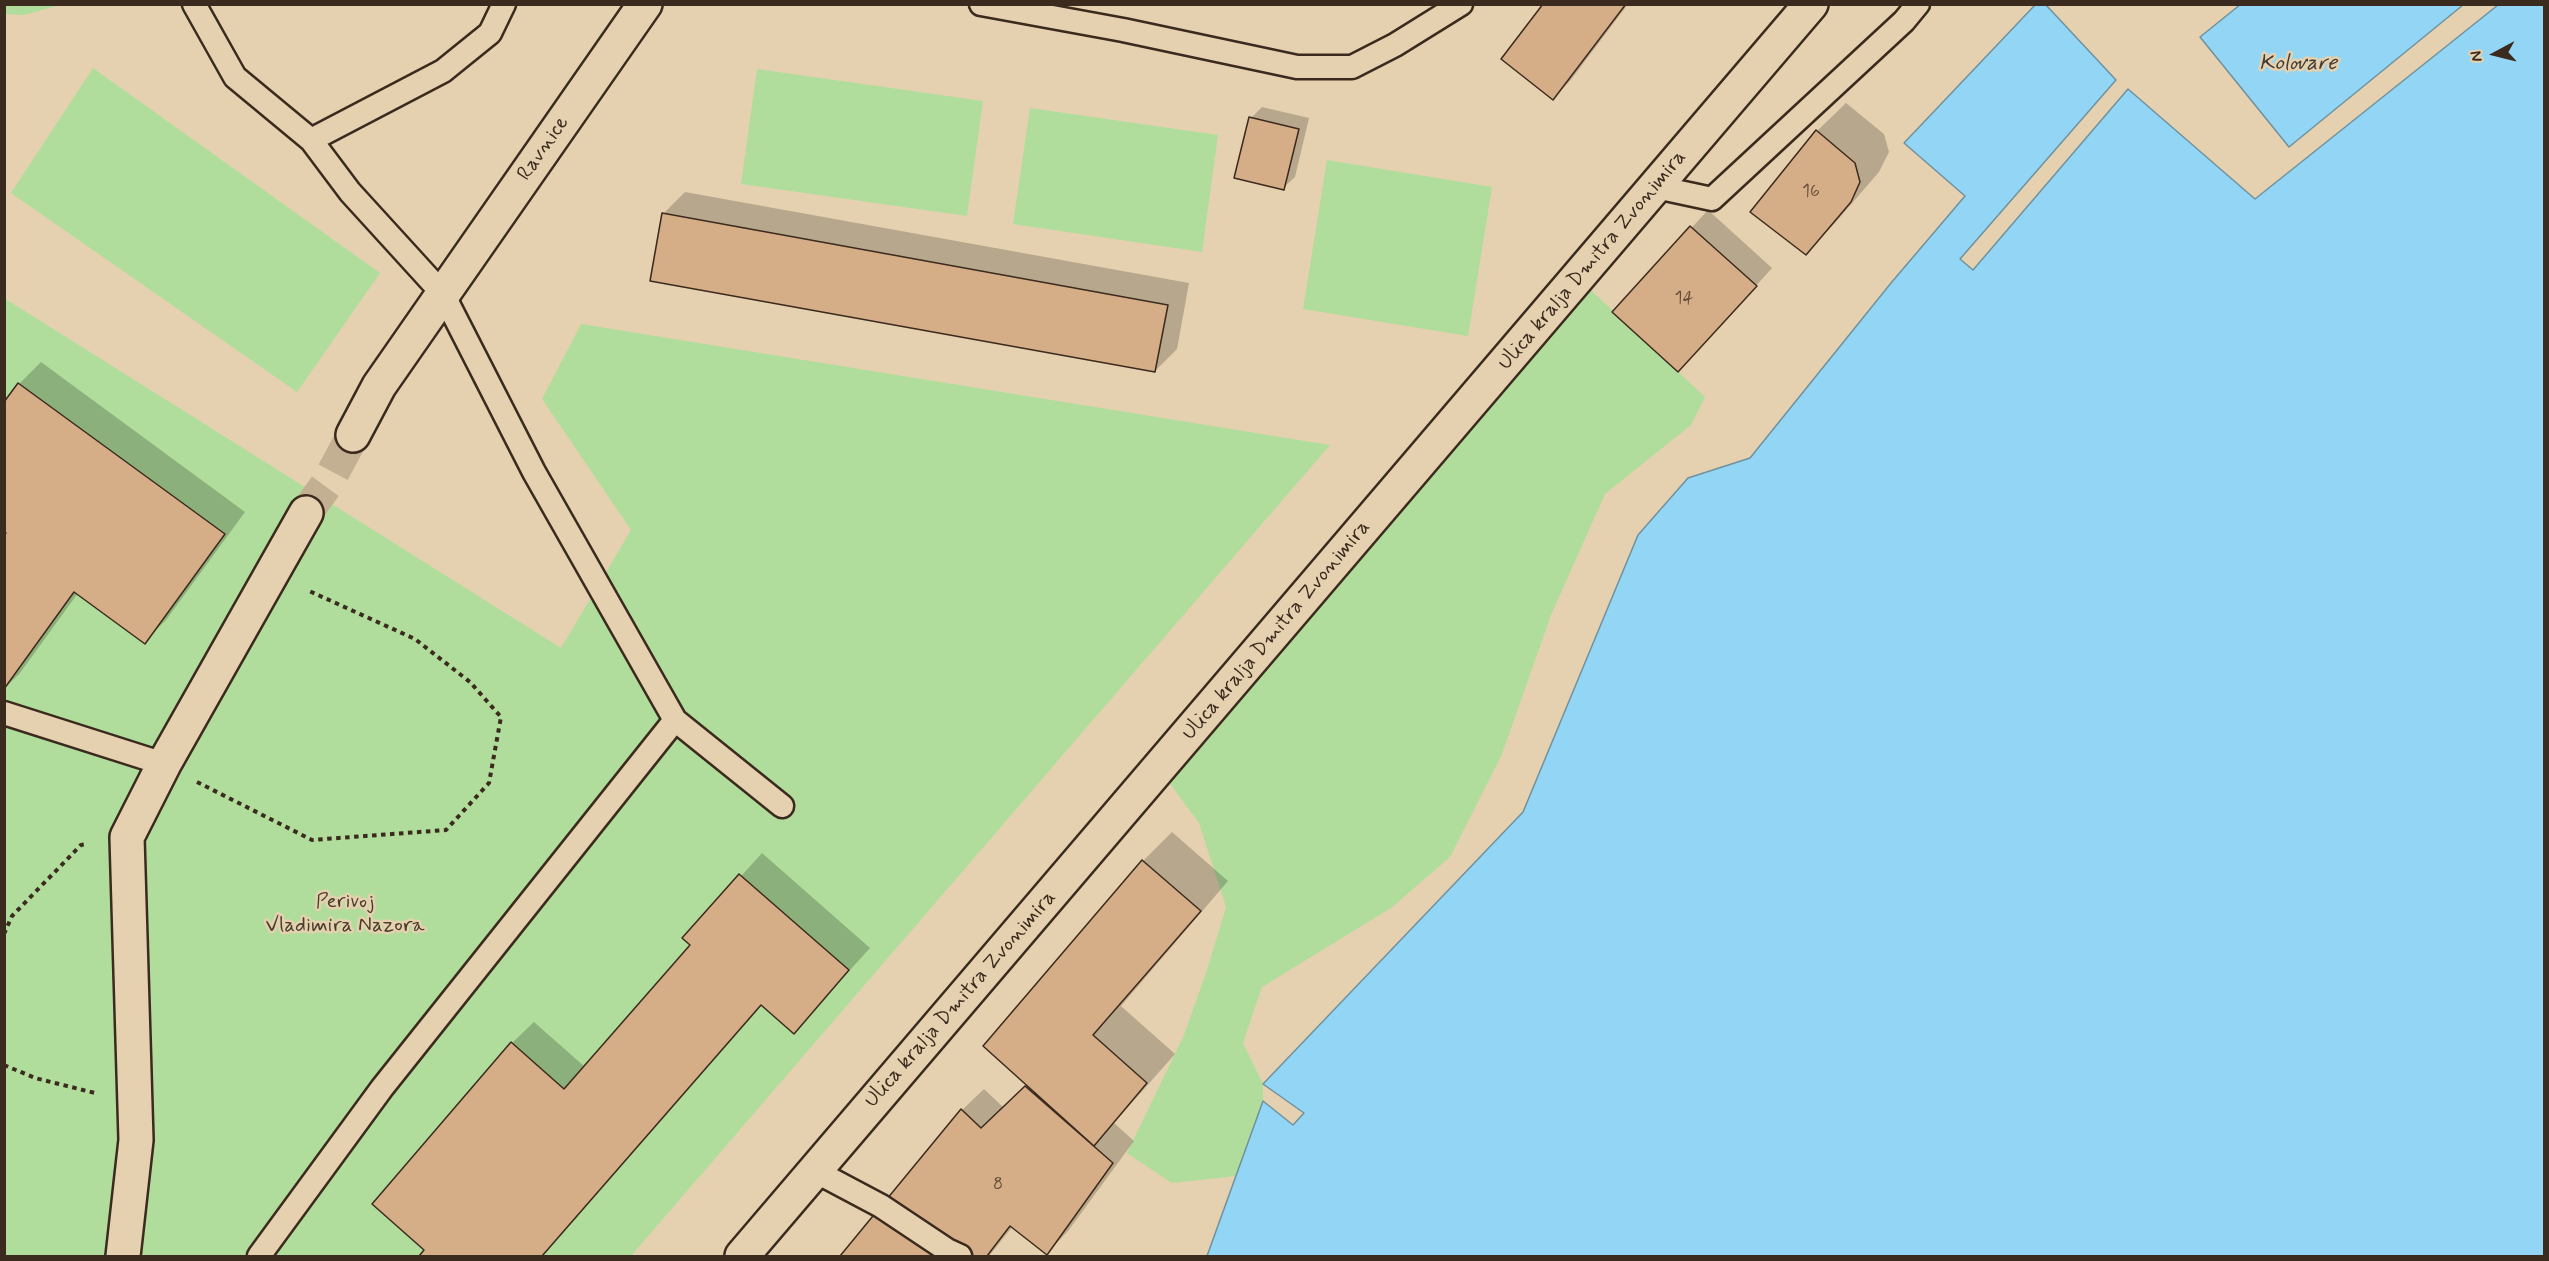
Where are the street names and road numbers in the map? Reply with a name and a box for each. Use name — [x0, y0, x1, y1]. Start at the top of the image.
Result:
street label: Ravnice — [513, 112, 575, 186]
street label: Ulica kralja Dmitra Zvonimira — [1494, 146, 1692, 376]
street label: Ulica kralja Dmitra Zvonimira — [1178, 516, 1376, 746]
street label: Ulica kralja Dmitra Zvonimira — [860, 886, 1062, 1114]

